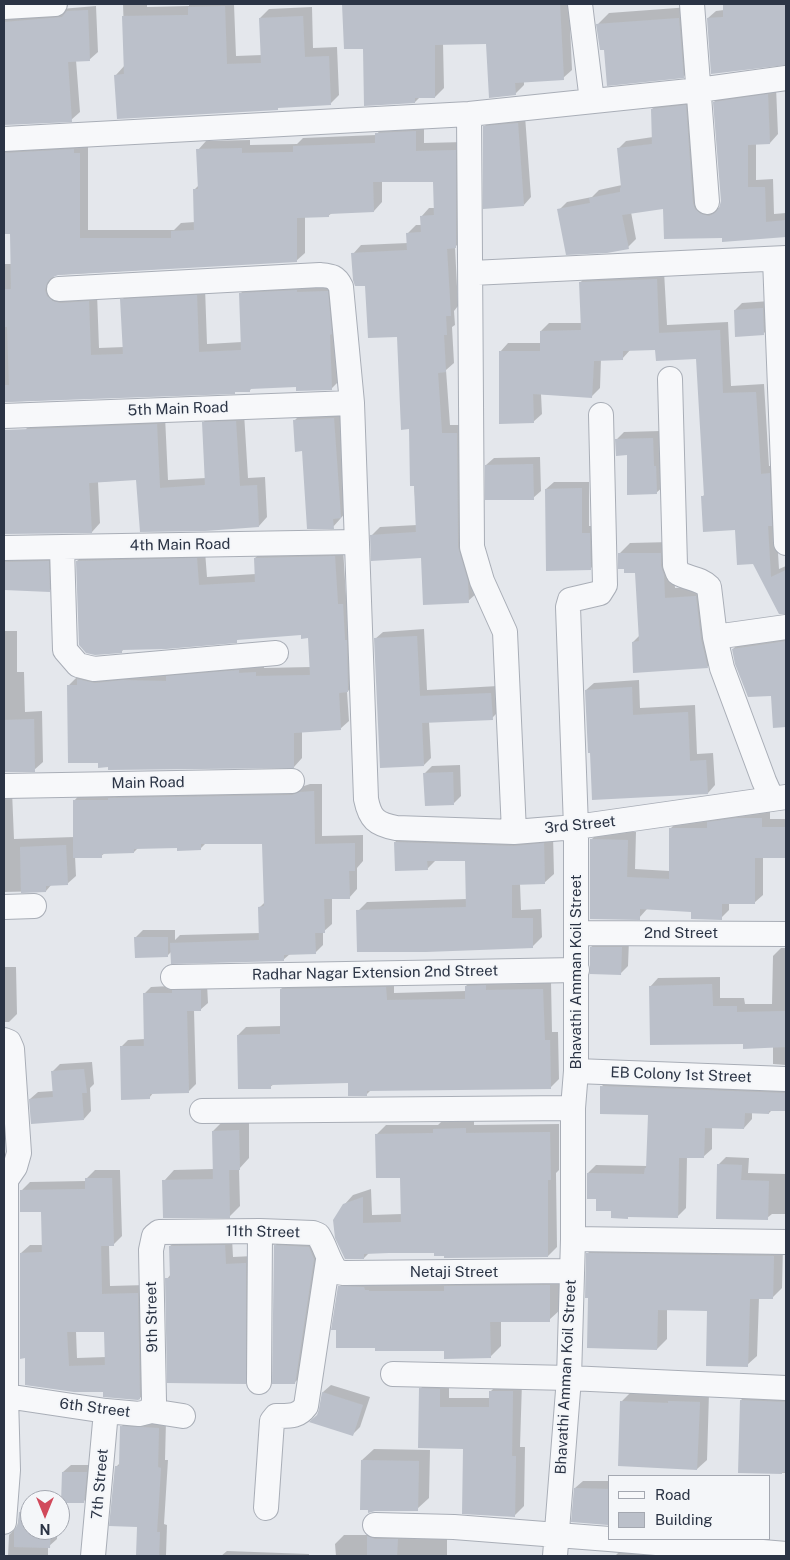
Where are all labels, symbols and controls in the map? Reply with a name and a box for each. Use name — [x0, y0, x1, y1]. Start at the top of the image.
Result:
street label: 5th Main Road — [127, 398, 229, 420]
street label: 4th Main Road — [129, 535, 231, 555]
street label: Main Road — [111, 773, 185, 793]
street label: 3rd Street — [543, 812, 617, 838]
street label: Bhavathi Amman Koil Street — [567, 874, 585, 1070]
street label: 2nd Street — [644, 924, 718, 942]
street label: Radhar Nagar Extension 2nd Street — [252, 962, 498, 984]
street label: EB Colony 1st Street — [610, 1064, 752, 1086]
street label: 11th Street — [226, 1222, 300, 1242]
street label: Netaji Street — [410, 1263, 498, 1281]
street label: Bhavathi Amman Koil Street — [552, 1279, 580, 1475]
street label: 9th Street — [142, 1281, 162, 1353]
street label: 6th Street — [59, 1395, 131, 1421]
street label: 7th Street — [88, 1448, 112, 1520]
legend — [608, 1475, 770, 1540]
text: Road — [655, 1486, 691, 1503]
north arrow — [20, 1490, 70, 1540]
text: Building — [655, 1511, 713, 1528]
text: N — [40, 1521, 50, 1537]

